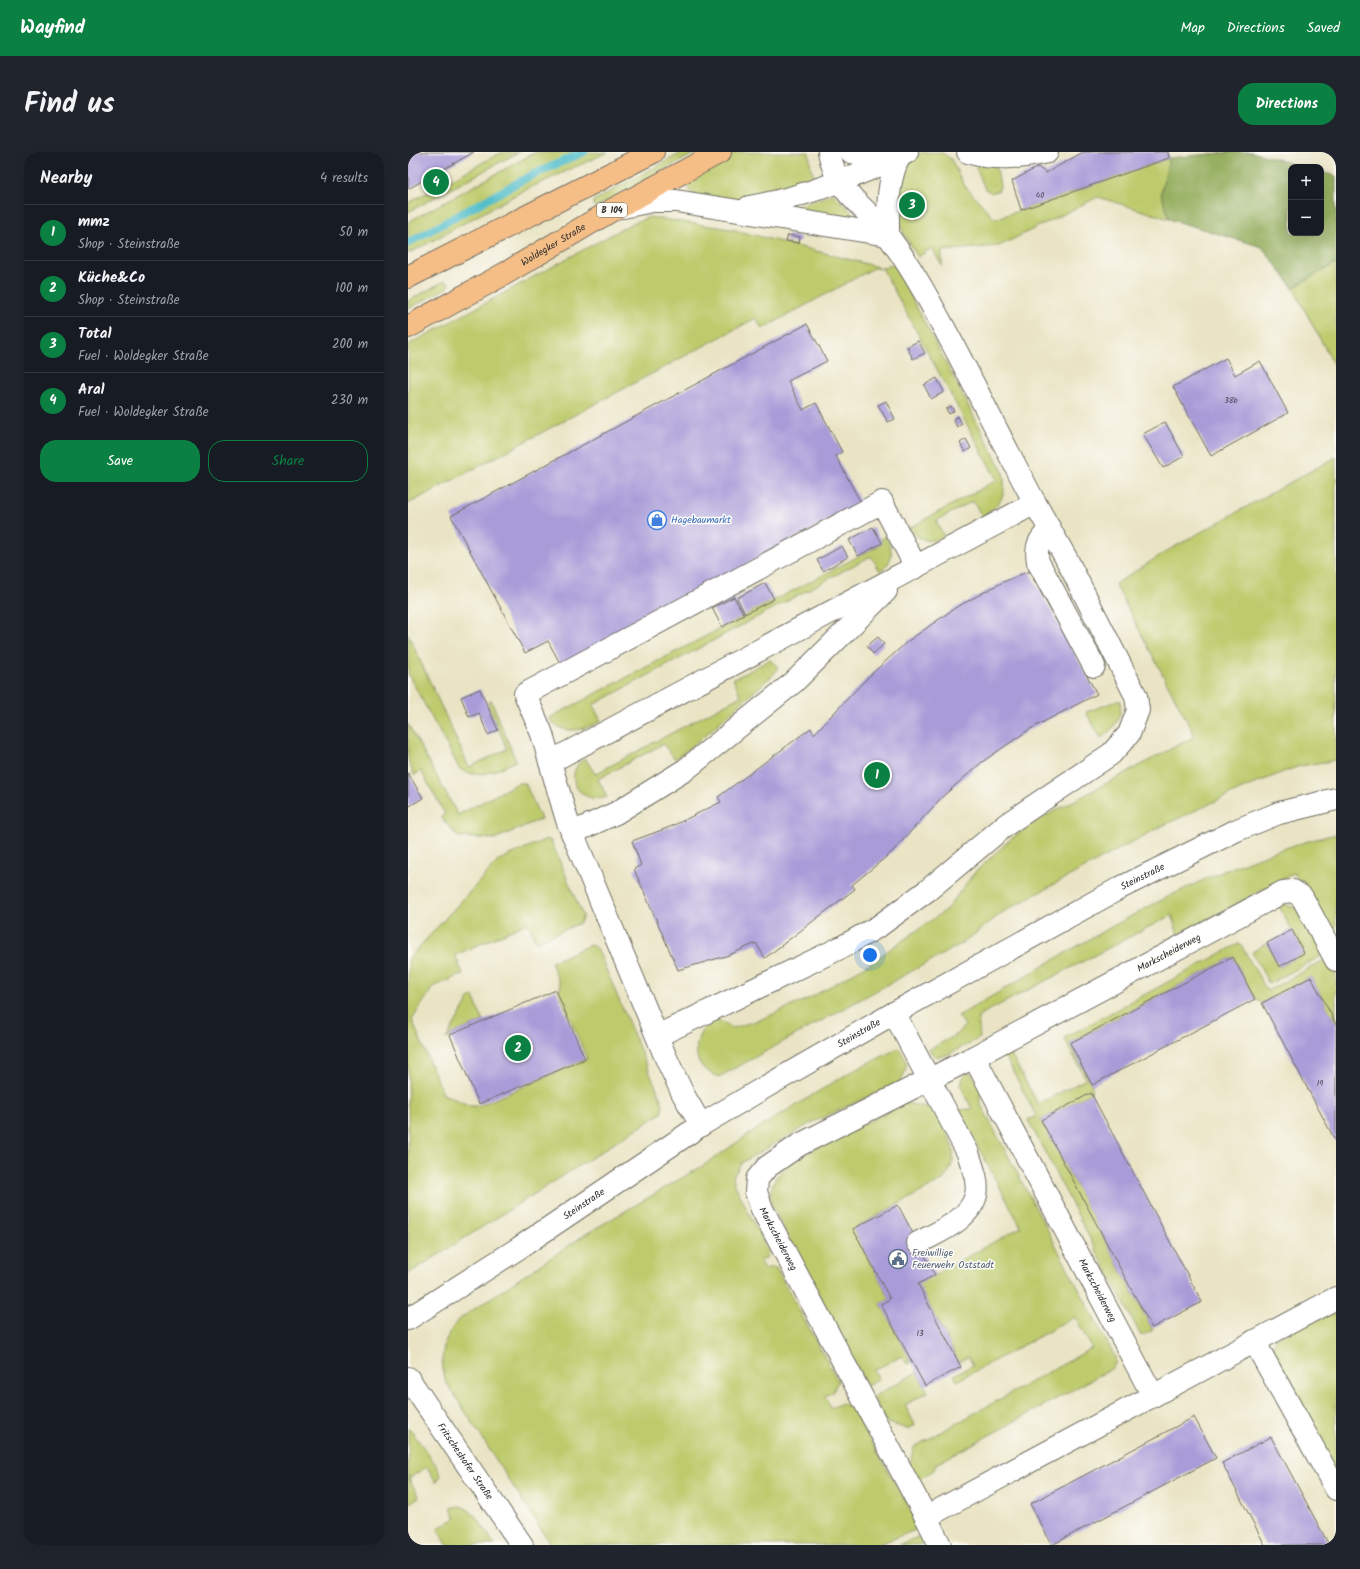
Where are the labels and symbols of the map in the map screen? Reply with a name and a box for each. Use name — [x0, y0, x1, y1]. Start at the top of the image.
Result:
pin: 4 — [423, 167, 449, 197]
house number: 40 — [1036, 189, 1044, 202]
pin: 3 — [899, 190, 925, 220]
road number: B 104 — [597, 203, 627, 217]
street label: Woldegker Straße — [518, 219, 589, 270]
house number: 38b — [1224, 394, 1239, 407]
shop icon: Hagebaumarkt — [646, 509, 668, 531]
place label: Hagebaumarkt — [671, 512, 731, 528]
pin: 1 — [864, 760, 890, 790]
street label: Steinstraße — [1118, 859, 1168, 895]
street label: Markscheiderweg — [1134, 929, 1204, 977]
your location — [860, 945, 880, 965]
street label: Steinstraße — [834, 1014, 884, 1052]
pin: 2 — [505, 1033, 531, 1063]
house number: 19 — [1317, 1077, 1323, 1090]
street label: Steinstraße — [559, 1184, 609, 1224]
street label: Markscheiderweg — [754, 1204, 802, 1274]
place label: Freiwillige Feuerwehr Oststadt — [912, 1245, 994, 1273]
public building icon: Freiwillige Feuerwehr Oststadt — [887, 1248, 909, 1270]
street label: Markscheiderweg — [1074, 1256, 1121, 1326]
house number: 13 — [916, 1327, 924, 1340]
street label: Fritscheshofer Straße — [433, 1419, 497, 1504]

